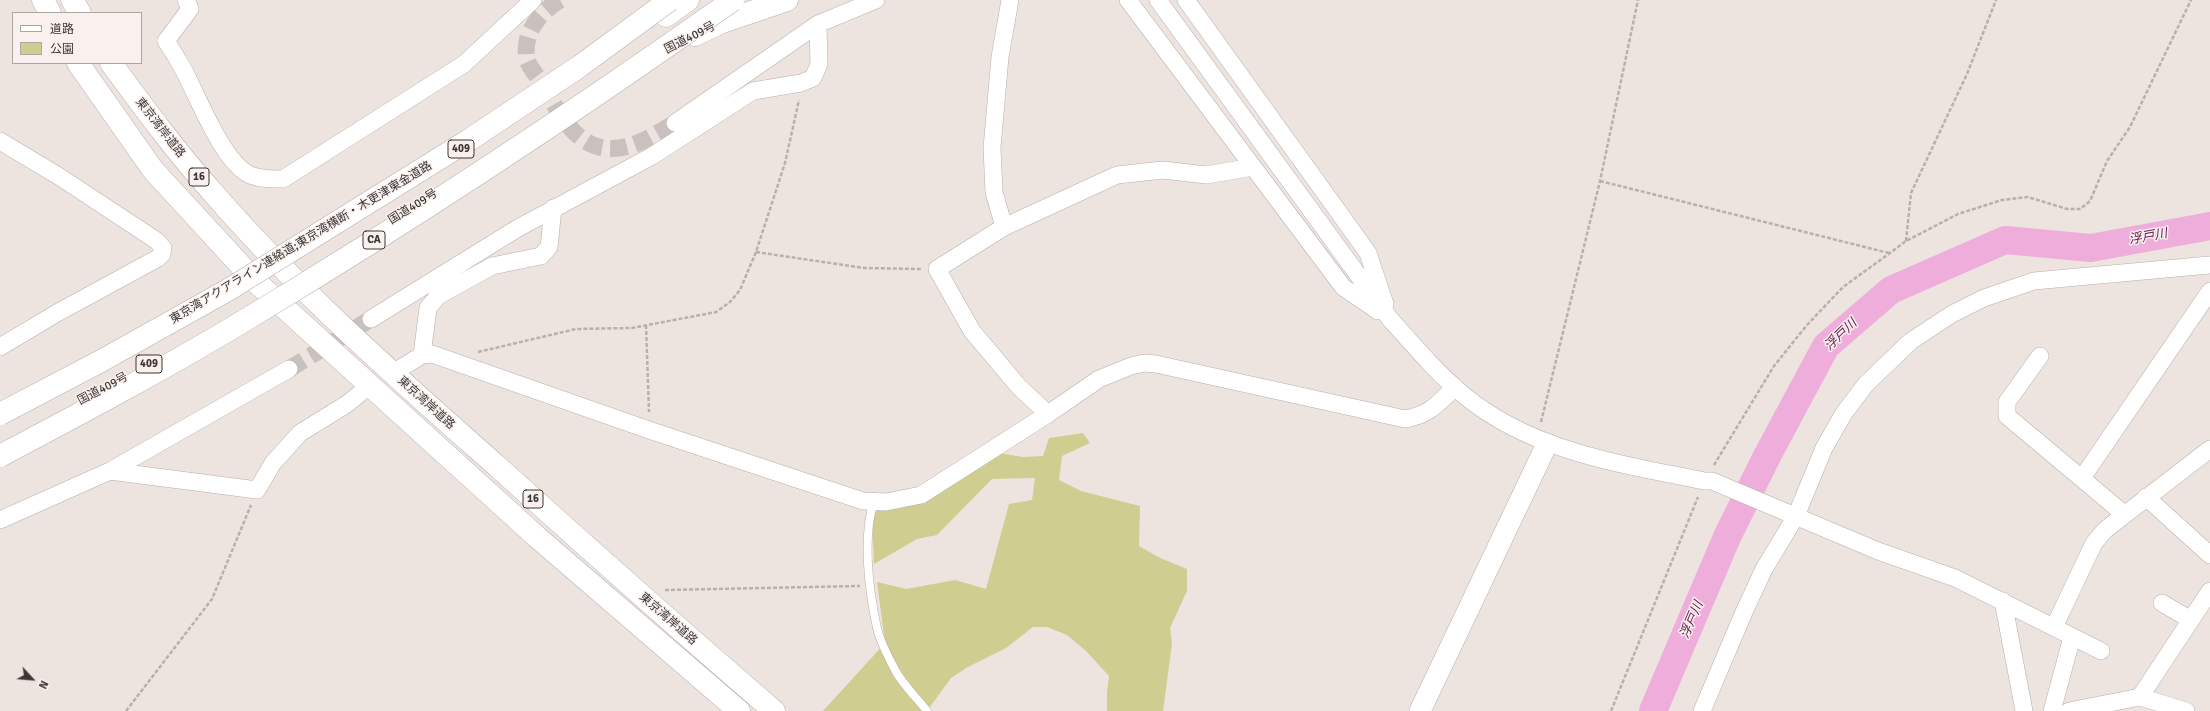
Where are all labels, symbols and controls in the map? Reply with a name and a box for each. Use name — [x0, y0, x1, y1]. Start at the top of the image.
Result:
legend — [12, 12, 142, 64]
street label: 国道409号 — [662, 19, 718, 57]
text: 道路 — [50, 22, 74, 37]
text: 公園 — [50, 42, 74, 57]
street label: 東京湾岸道路 — [132, 95, 188, 161]
road number: 409 — [448, 140, 474, 158]
street label: 東京湾アクアライン連絡道;東京湾横断・木更津東金道路 — [167, 159, 435, 327]
road number: 16 — [189, 168, 209, 186]
street label: 国道409号 — [386, 186, 440, 228]
water label: 浮戸川 — [2127, 226, 2169, 248]
road number: CA — [363, 231, 385, 249]
water label: 浮戸川 — [1822, 316, 1860, 354]
road number: 409 — [136, 355, 162, 373]
street label: 国道409号 — [75, 370, 131, 408]
street label: 東京湾岸道路 — [394, 374, 458, 432]
road number: 16 — [523, 490, 543, 508]
street label: 東京湾岸道路 — [636, 590, 700, 648]
water label: 浮戸川 — [1677, 599, 1707, 641]
north arrow — [12, 659, 52, 699]
text: N — [36, 678, 51, 691]

